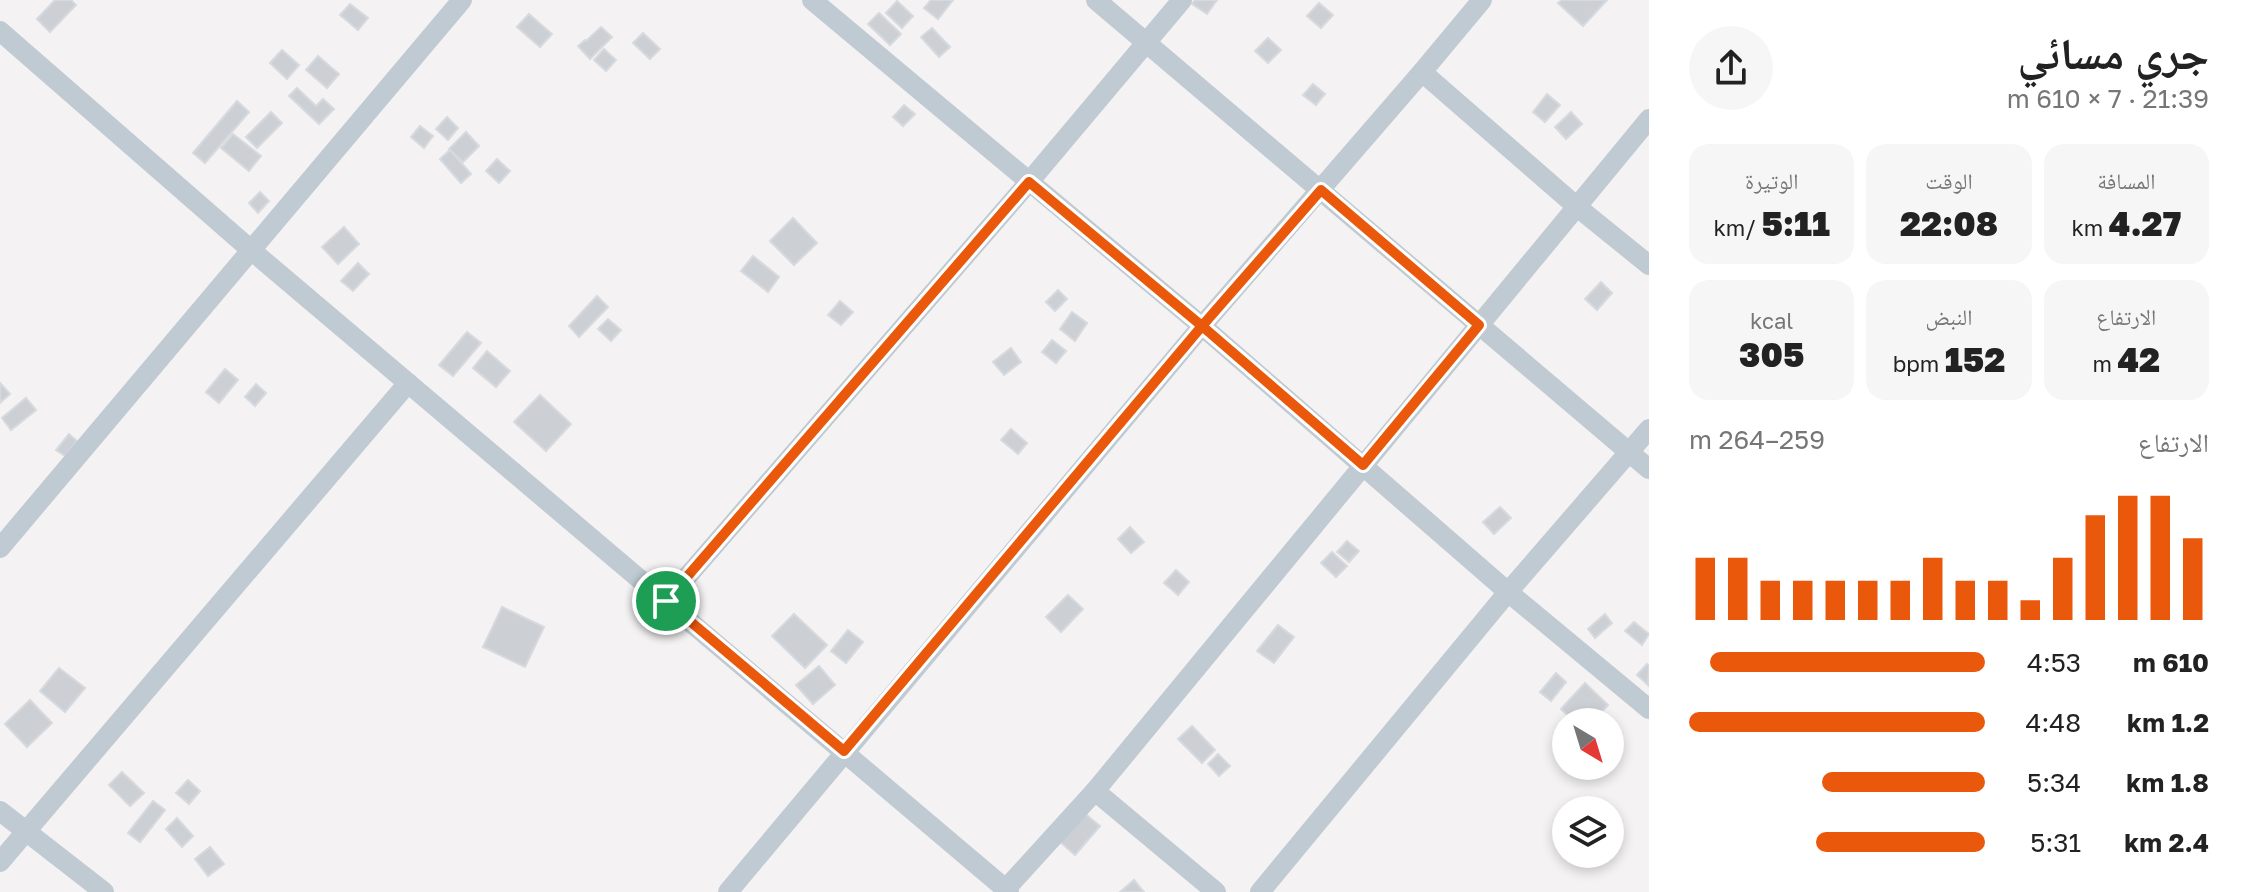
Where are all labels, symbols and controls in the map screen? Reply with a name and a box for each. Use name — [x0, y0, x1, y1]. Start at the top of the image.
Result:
button: share — [1689, 26, 1773, 110]
text: جري مسائي — [2017, 26, 2209, 79]
text: 21:39 · 7 × 610 m — [2007, 83, 2209, 114]
text: الوتيرة — [1745, 167, 1798, 194]
text: الوقت — [1925, 167, 1973, 194]
text: المسافة — [2097, 167, 2156, 194]
text: 5:11 — [1761, 203, 1830, 243]
text: 22:08 — [1900, 203, 1998, 243]
text: 4.27 — [2109, 203, 2181, 243]
text: /km — [1713, 214, 1761, 241]
text: km — [2071, 214, 2109, 241]
text: النبض — [1926, 303, 1972, 330]
text: الارتفاع — [2096, 303, 2156, 330]
text: kcal — [1750, 307, 1793, 334]
text: 305 — [1739, 334, 1804, 374]
text: 152 — [1945, 339, 2005, 379]
text: 42 — [2118, 339, 2160, 379]
text: bpm — [1893, 350, 1945, 377]
text: m — [2093, 350, 2118, 377]
text: 259–264 m — [1689, 424, 1825, 455]
text: الارتفاع — [2138, 427, 2209, 458]
pin — [632, 567, 700, 635]
icon: arrive — [644, 579, 688, 623]
text: 4:53 — [2027, 647, 2081, 678]
text: 610 m — [2133, 647, 2209, 678]
text: 4:48 — [2026, 707, 2081, 738]
text: 1.2 km — [2127, 707, 2209, 738]
north arrow — [1552, 708, 1624, 780]
map controls — [1552, 708, 1624, 868]
text: 5:34 — [2027, 767, 2081, 798]
text: 1.8 km — [2126, 767, 2209, 798]
button: layers — [1552, 796, 1624, 868]
text: 5:31 — [2030, 827, 2081, 858]
text: 2.4 km — [2124, 827, 2209, 858]

